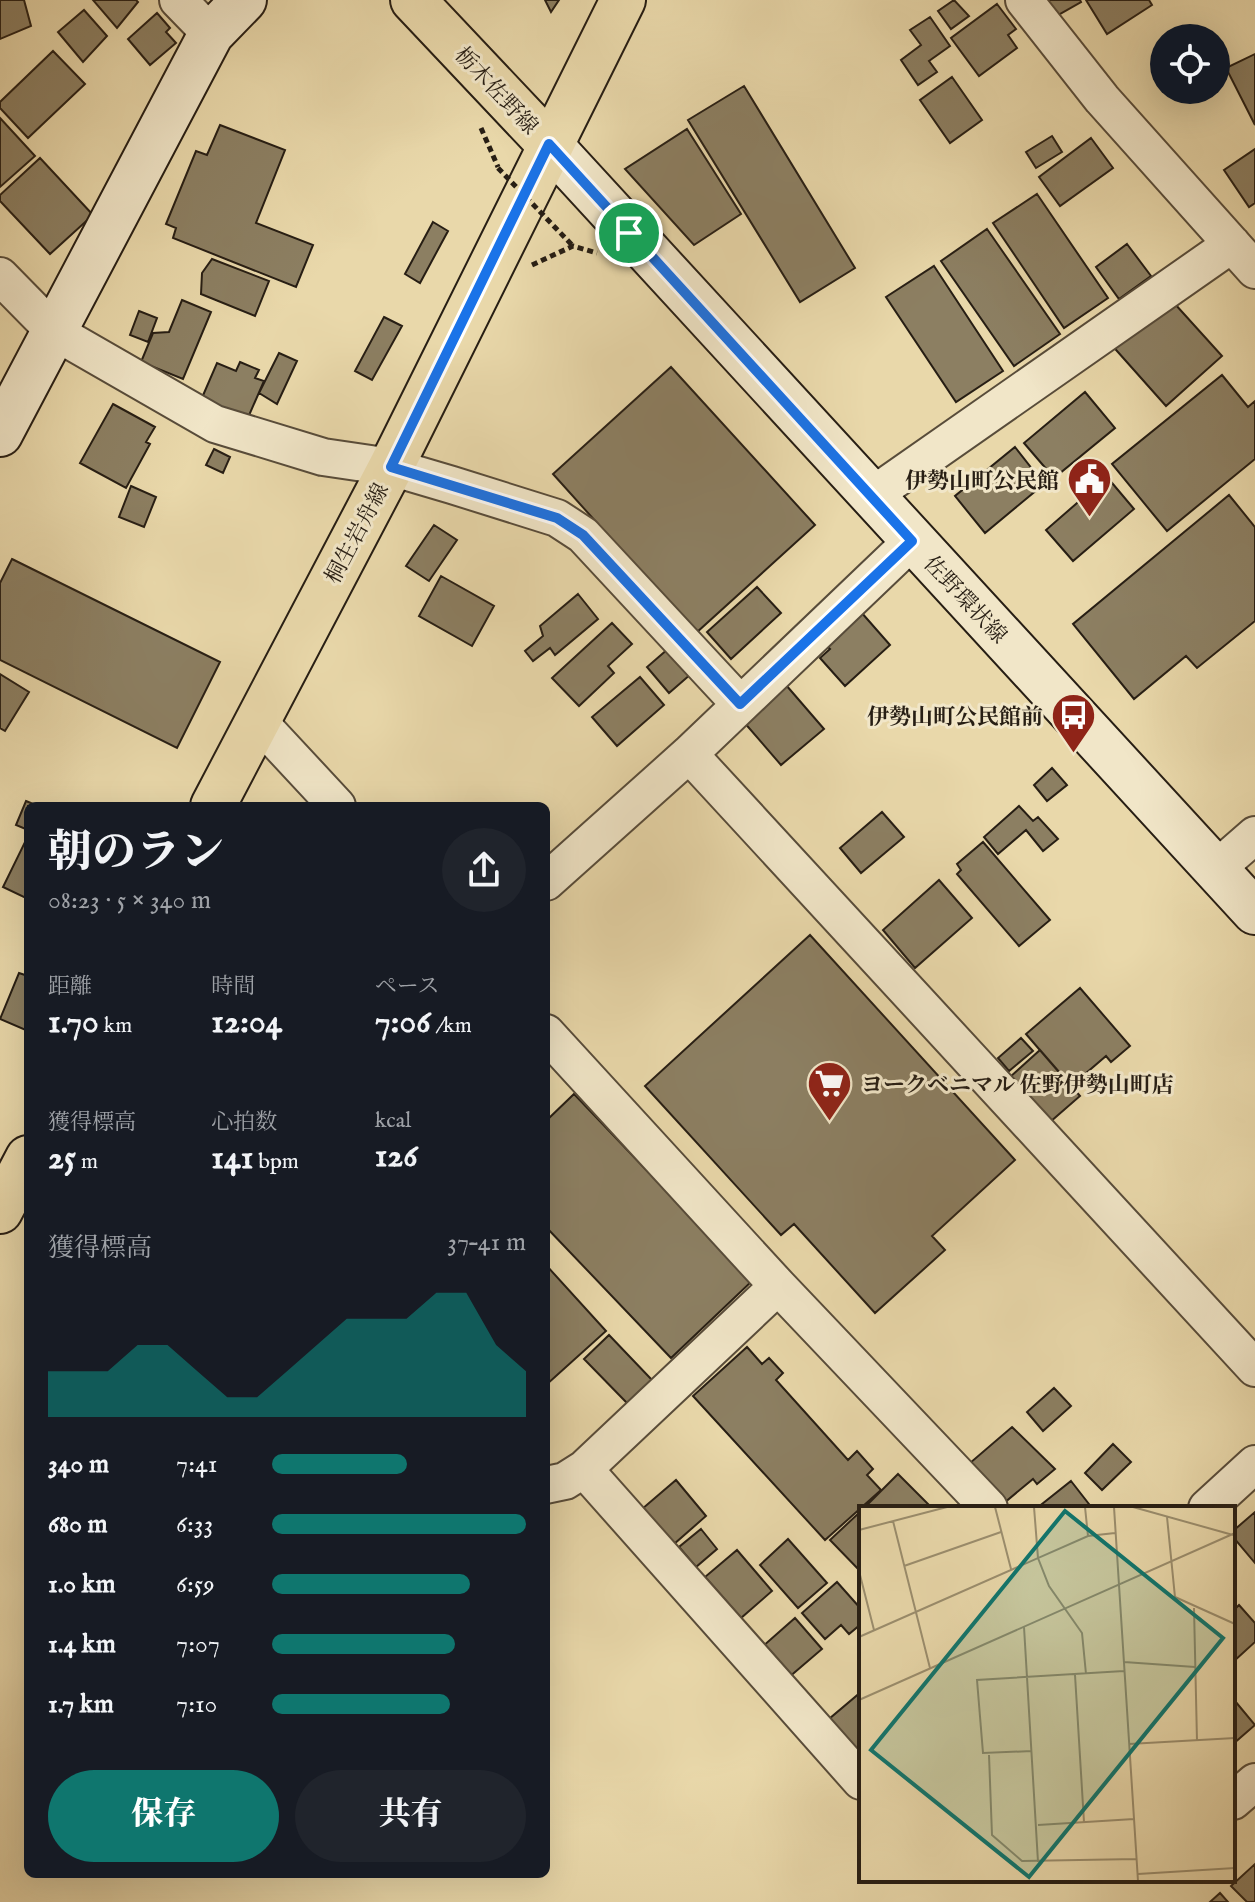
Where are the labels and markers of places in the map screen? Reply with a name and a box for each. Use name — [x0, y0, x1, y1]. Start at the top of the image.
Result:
pin — [595, 199, 663, 267]
public building icon: 伊勢山町公民館 — [1066, 456, 1114, 519]
place label: 伊勢山町公民館 — [905, 468, 1059, 496]
bus stop icon: 伊勢山町公民館前 — [1050, 692, 1098, 755]
place label: 伊勢山町公民館前 — [867, 704, 1043, 732]
supermarket icon: ヨークベニマル 佐野伊勢山町店 — [806, 1060, 854, 1123]
place label: ヨークベニマル 佐野伊勢山町店 — [861, 1072, 1174, 1100]

